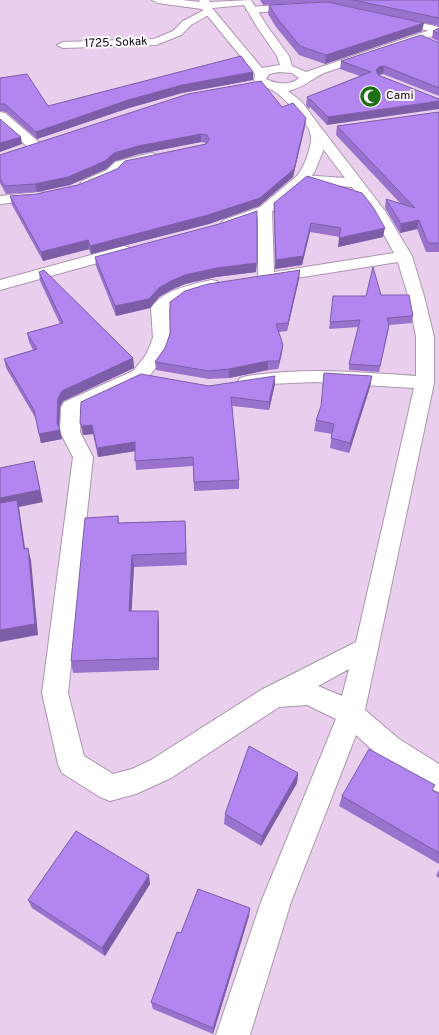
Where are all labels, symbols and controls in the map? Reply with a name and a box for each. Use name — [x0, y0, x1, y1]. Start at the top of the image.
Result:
street label: 1725. Sokak — [84, 34, 148, 52]
mosque icon: Cami — [357, 83, 383, 109]
place label: Cami — [386, 88, 413, 104]

